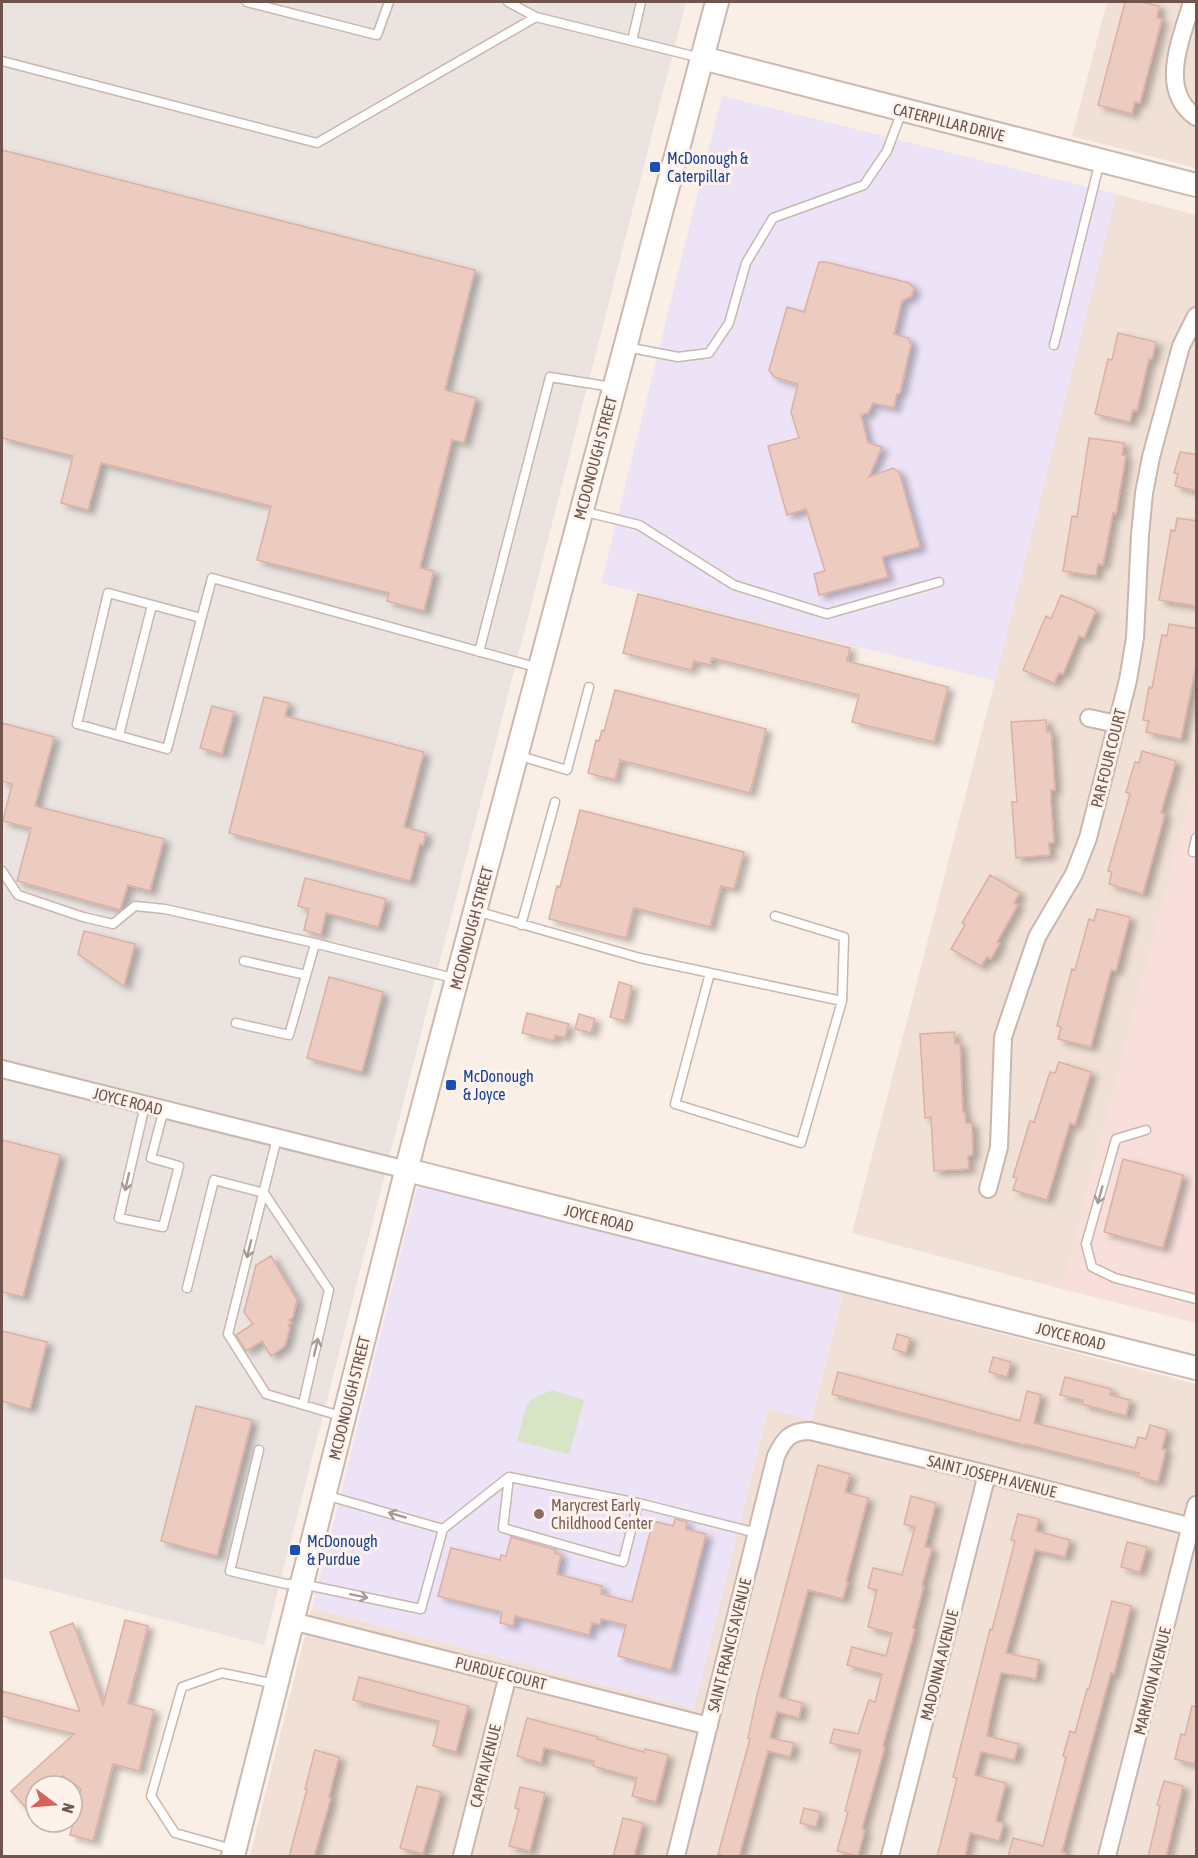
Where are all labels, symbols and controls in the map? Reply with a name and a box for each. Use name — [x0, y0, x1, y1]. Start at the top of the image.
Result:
street label: CATERPILLAR DRIVE — [891, 99, 1007, 145]
place label: McDonough & Caterpillar — [667, 149, 749, 186]
marker: McDonough & Caterpillar — [648, 160, 662, 174]
street label: MCDONOUGH STREET — [570, 394, 620, 522]
street label: PAR FOUR COURT — [1087, 707, 1129, 809]
street label: MCDONOUGH STREET — [446, 864, 496, 992]
place label: McDonough & Joyce — [463, 1067, 534, 1104]
marker: McDonough & Joyce — [444, 1078, 458, 1092]
street label: JOYCE ROAD — [91, 1084, 165, 1118]
one-way arrow — [121, 1172, 132, 1192]
one-way arrow — [1094, 1185, 1105, 1204]
street label: JOYCE ROAD — [562, 1201, 636, 1235]
one-way arrow — [243, 1240, 255, 1259]
street label: JOYCE ROAD — [1034, 1319, 1108, 1353]
street label: MCDONOUGH STREET — [325, 1334, 373, 1462]
one-way arrow — [311, 1338, 323, 1357]
street label: SAINT JOSEPH AVENUE — [926, 1451, 1059, 1501]
place label: Marycrest Early Childhood Center — [551, 1496, 653, 1532]
marker: Marycrest Early Childhood Center — [532, 1507, 546, 1521]
one-way arrow — [388, 1509, 407, 1520]
place label: McDonough & Purdue — [307, 1532, 378, 1568]
marker: McDonough & Purdue — [288, 1543, 302, 1557]
street label: SAINT FRANCIS AVENUE — [704, 1576, 754, 1714]
one-way arrow — [349, 1591, 368, 1602]
street label: MADONNA AVENUE — [917, 1608, 962, 1722]
street label: MARMION AVENUE — [1130, 1625, 1174, 1737]
street label: PURDUE COURT — [454, 1653, 548, 1693]
street label: CAPRI AVENUE — [466, 1722, 504, 1809]
north arrow — [24, 1774, 84, 1834]
text: N — [58, 1801, 78, 1815]

